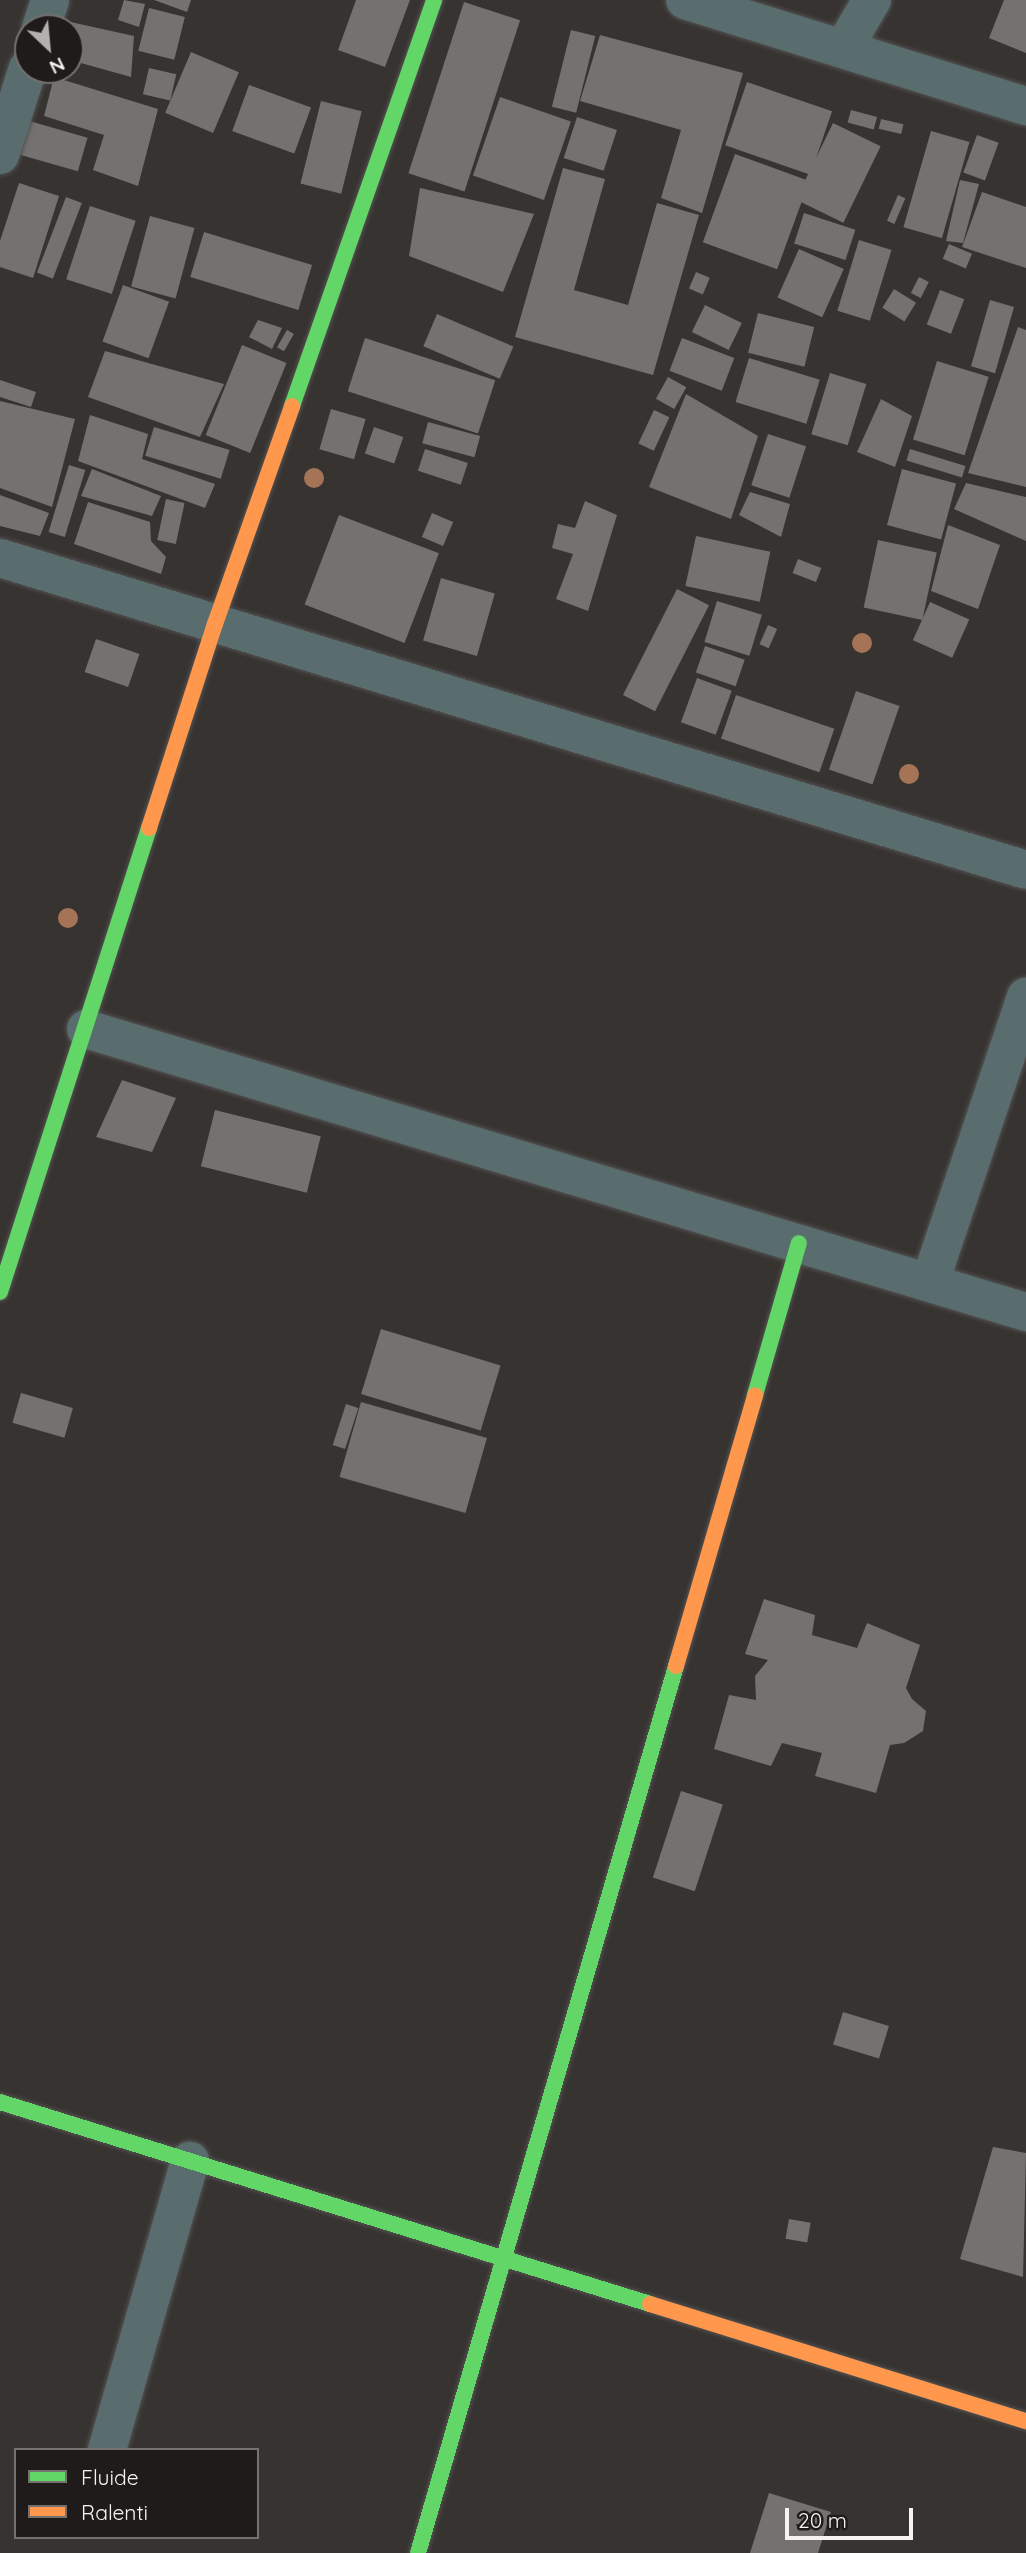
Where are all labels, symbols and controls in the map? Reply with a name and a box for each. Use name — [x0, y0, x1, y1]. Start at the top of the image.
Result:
north arrow — [14, 14, 84, 84]
text: N — [46, 52, 69, 80]
legend — [14, 2448, 259, 2539]
text: Fluide — [81, 2464, 139, 2490]
scale bar — [788, 2494, 916, 2538]
text: Ralenti — [81, 2499, 148, 2525]
text: 20 m — [798, 2507, 847, 2533]

